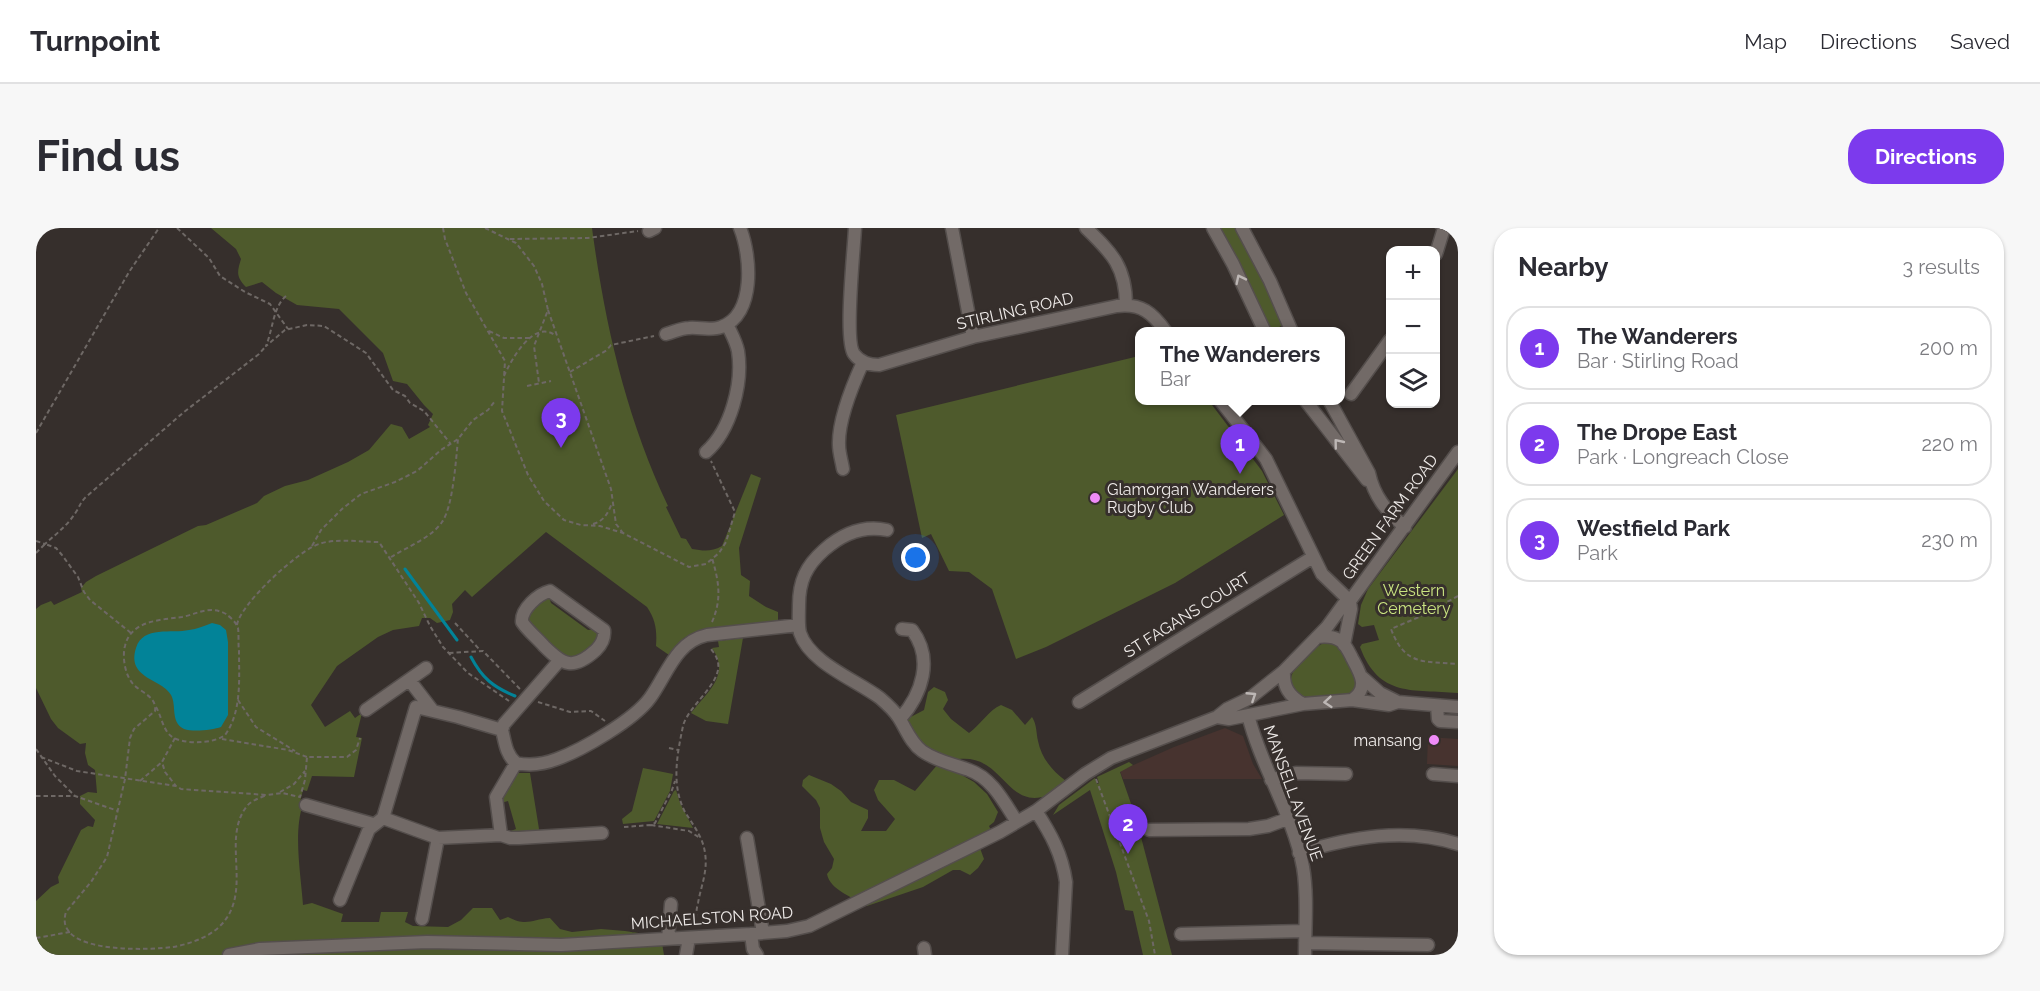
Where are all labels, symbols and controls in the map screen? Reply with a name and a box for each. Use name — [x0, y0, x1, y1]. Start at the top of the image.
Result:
text: Turnpoint — [30, 25, 160, 58]
text: Map — [1744, 29, 1787, 54]
text: Directions — [1820, 29, 1917, 54]
text: Saved — [1950, 29, 2010, 54]
button: Directions — [1848, 129, 2004, 184]
text: Find us — [36, 132, 180, 181]
map controls — [1386, 246, 1440, 408]
button: + — [1386, 246, 1440, 300]
text: Nearby — [1518, 252, 1608, 282]
text: 3 results — [1902, 255, 1980, 279]
one-way arrow — [1236, 274, 1248, 285]
street label: STIRLING ROAD — [955, 288, 1075, 334]
button: − — [1386, 300, 1440, 354]
text: The Wanderers — [1577, 323, 1738, 349]
popup — [1135, 327, 1345, 405]
text: 1 — [1535, 336, 1544, 360]
text: 200 m — [1920, 336, 1978, 360]
text: The Wanderers — [1160, 341, 1320, 367]
text: Bar · Stirling Road — [1577, 349, 1739, 373]
button: layers — [1386, 354, 1440, 408]
text: Bar — [1160, 367, 1191, 391]
pin: 3 — [542, 398, 580, 448]
text: The Drope East — [1577, 419, 1737, 445]
pin: 1 — [1220, 424, 1260, 474]
text: 2 — [1534, 432, 1545, 456]
text: 220 m — [1921, 432, 1978, 456]
one-way arrow — [1334, 439, 1345, 450]
text: Park · Longreach Close — [1577, 445, 1789, 469]
street label: GREEN FARM ROAD — [1338, 451, 1442, 583]
place label: Glamorgan Wanderers Rugby Club — [1107, 480, 1274, 517]
marker: Glamorgan Wanderers Rugby Club — [1088, 491, 1102, 505]
text: Westfield Park — [1577, 515, 1730, 541]
text: 3 — [1534, 528, 1545, 552]
text: 230 m — [1921, 528, 1978, 552]
text: Park — [1577, 541, 1618, 565]
your location — [901, 543, 930, 572]
street label: ST FAGANS COURT — [1120, 568, 1254, 662]
park label: Western Cemetery — [1377, 581, 1451, 618]
one-way arrow — [1245, 692, 1256, 703]
one-way arrow — [1323, 695, 1332, 708]
street label: MANSELL AVENUE — [1260, 723, 1326, 864]
place label: mansang — [1354, 731, 1422, 750]
marker: mansang — [1427, 733, 1441, 747]
pin: 2 — [1108, 804, 1148, 854]
street label: MICHAELSTON ROAD — [630, 903, 794, 933]

